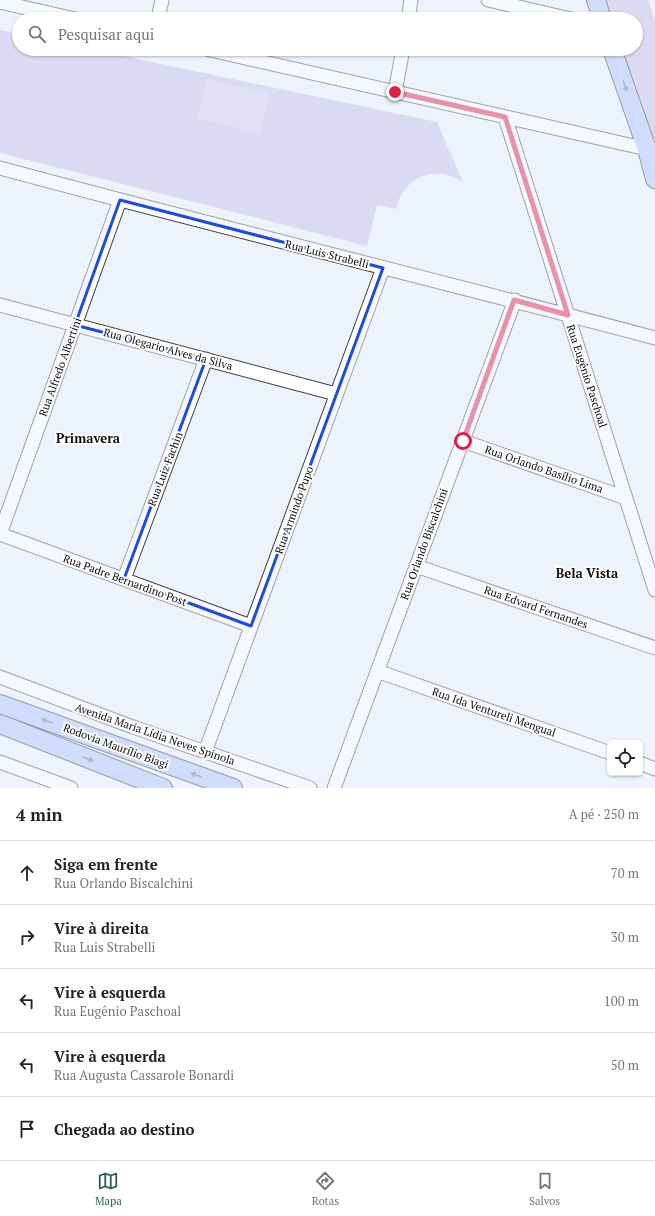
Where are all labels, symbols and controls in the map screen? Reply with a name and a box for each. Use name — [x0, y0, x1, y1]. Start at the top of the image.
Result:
search box — [12, 12, 643, 56]
icon: search — [26, 23, 48, 45]
text: Pesquisar aqui — [58, 24, 154, 44]
one-way arrow — [622, 80, 628, 92]
route end — [386, 83, 404, 101]
street label: Rua Luis Strabelli — [284, 237, 370, 271]
street label: Rua Alfredo Albertini — [36, 316, 84, 418]
street label: Rua Eugênio Paschoal — [564, 323, 610, 429]
street label: Rua Olegario Alves da Silva — [102, 325, 235, 373]
district label: Primavera — [56, 429, 121, 447]
street label: Rua Luiz Fachin — [144, 430, 186, 508]
route start — [454, 432, 472, 450]
street label: Rua Orlando Basílio Lima — [483, 442, 605, 496]
street label: Rua Armindo Pupo — [272, 464, 316, 556]
street label: Rua Orlando Biscalchini — [397, 486, 451, 602]
street label: Rua Padre Bernardino Post — [61, 551, 189, 609]
district label: Bela Vista — [556, 564, 619, 582]
street label: Rua Edvard Fernandes — [482, 583, 590, 631]
street label: Rua Ida Ventureli Mengual — [430, 684, 558, 740]
street label: Avenida Maria Lídia Neves Spinola — [73, 700, 237, 768]
one-way arrow — [41, 718, 53, 724]
street label: Rodovia Maurílio Biagi — [61, 720, 171, 772]
map controls — [607, 740, 643, 776]
button: locate — [607, 740, 643, 776]
one-way arrow — [83, 756, 95, 762]
one-way arrow — [190, 771, 202, 777]
text: 4 min — [16, 803, 63, 826]
text: A pé · 250 m — [569, 805, 639, 823]
text: Siga em frente — [54, 854, 158, 874]
icon: ahead — [16, 862, 38, 884]
text: 70 m — [611, 864, 639, 882]
text: Rua Orlando Biscalchini — [54, 874, 193, 892]
text: Vire à direita — [54, 918, 149, 938]
icon: right — [16, 926, 38, 948]
text: 30 m — [611, 928, 639, 946]
text: Rua Luis Strabelli — [54, 938, 155, 956]
text: Vire à esquerda — [54, 982, 166, 1002]
icon: left — [16, 990, 38, 1012]
text: 100 m — [604, 992, 639, 1010]
text: Rua Eugênio Paschoal — [54, 1002, 181, 1020]
text: Vire à esquerda — [54, 1046, 166, 1066]
icon: left — [16, 1054, 38, 1076]
text: 50 m — [611, 1056, 639, 1074]
text: Rua Augusta Cassarole Bonardi — [54, 1066, 234, 1084]
icon: arrive — [16, 1118, 38, 1140]
text: Chegada ao destino — [54, 1119, 194, 1139]
tab: Mapa — [95, 1170, 122, 1208]
tab: Rotas — [312, 1170, 339, 1208]
tab: Salvos — [529, 1170, 560, 1208]

